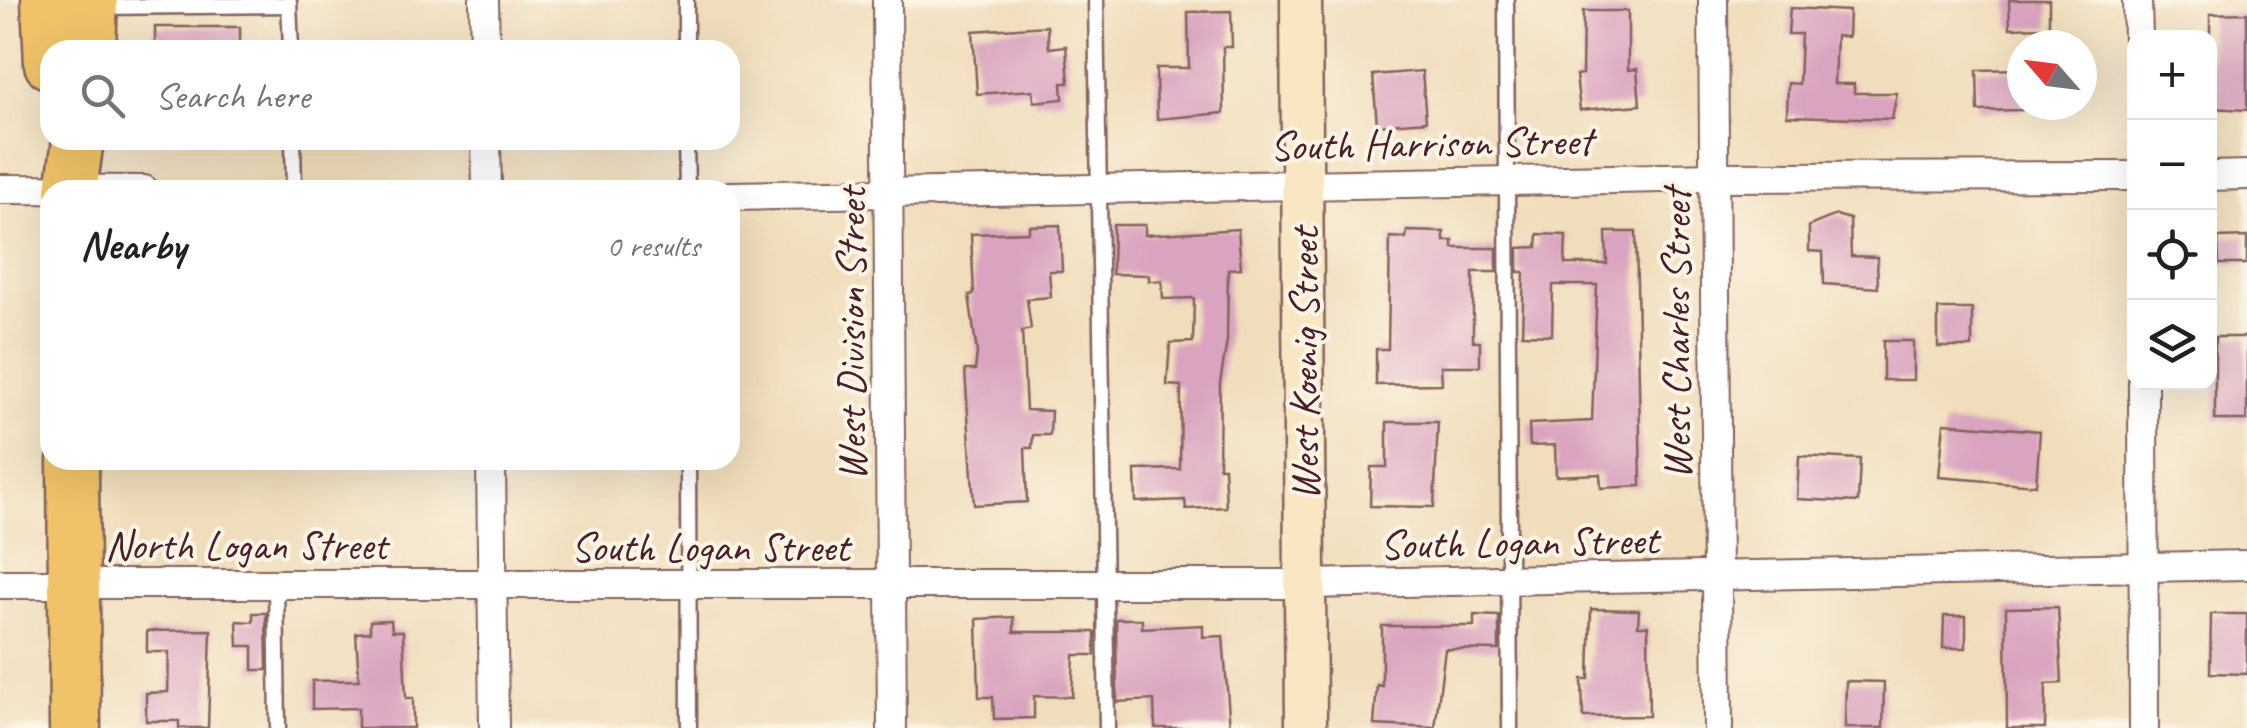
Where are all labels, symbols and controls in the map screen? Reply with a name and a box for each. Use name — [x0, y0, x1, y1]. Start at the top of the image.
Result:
north arrow — [2007, 30, 2097, 120]
map controls — [2127, 30, 2217, 390]
button: + — [2127, 30, 2217, 120]
search box — [40, 40, 740, 150]
icon: search — [75, 68, 130, 123]
text: Search here — [155, 72, 310, 119]
street label: South Harrison Street — [1269, 114, 1598, 173]
button: − — [2127, 120, 2217, 210]
street label: West Division Street — [825, 183, 878, 481]
street label: West Charles Street — [1650, 184, 1703, 479]
button: locate — [2127, 210, 2217, 300]
text: Nearby — [80, 219, 186, 272]
street label: West Koenig Street — [1278, 224, 1331, 500]
text: 0 results — [606, 225, 700, 266]
button: layers — [2127, 300, 2217, 390]
street label: South Logan Street — [1379, 514, 1663, 571]
street label: North Logan Street — [105, 519, 391, 572]
street label: South Logan Street — [571, 521, 853, 574]

